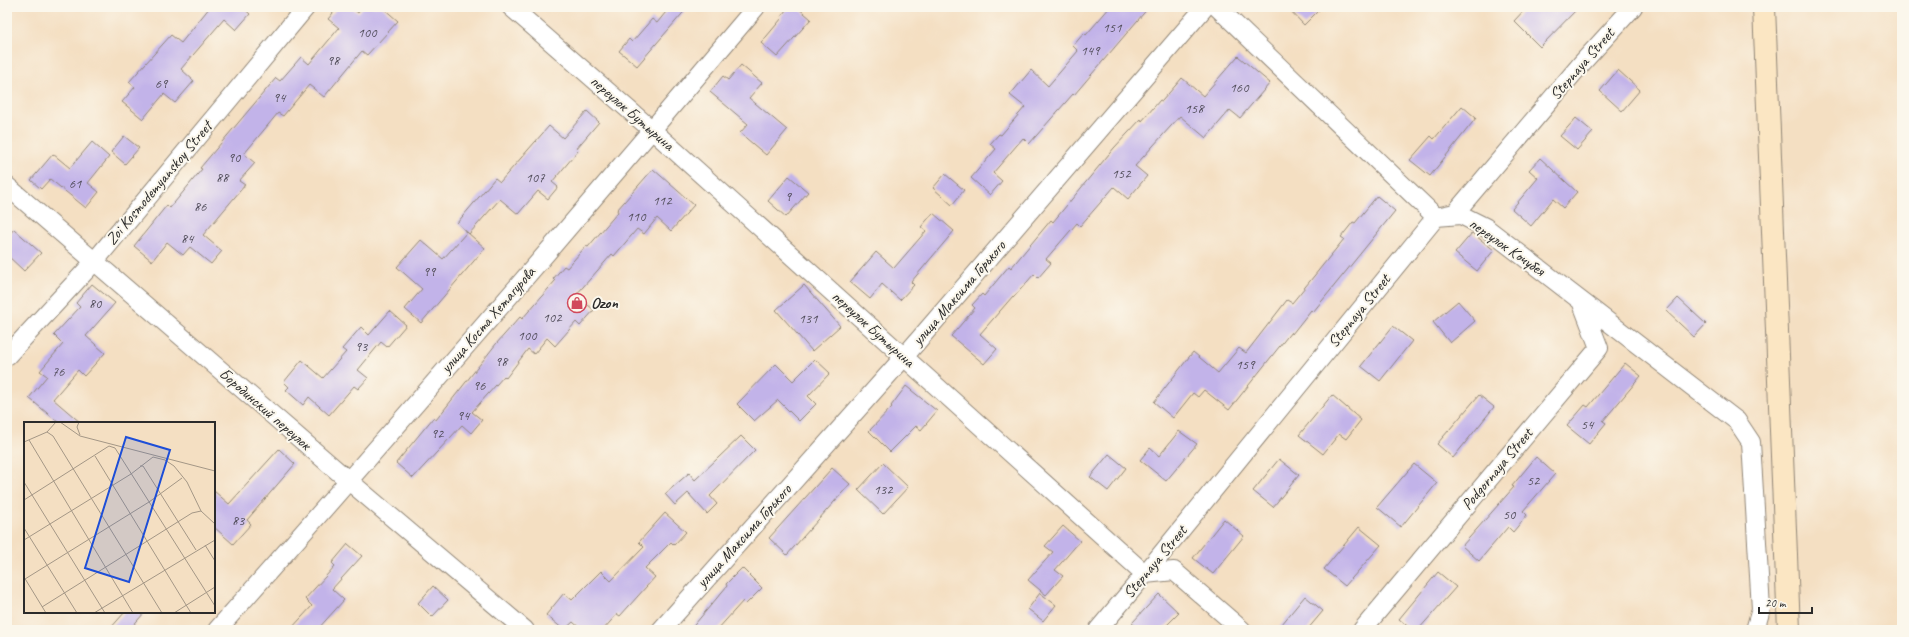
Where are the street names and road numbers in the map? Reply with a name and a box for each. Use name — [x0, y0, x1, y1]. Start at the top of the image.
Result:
street label: Stepnaya Street — [1545, 23, 1620, 104]
street label: переулок Бутырина — [586, 71, 679, 156]
street label: Zoi Kosmodemyanskoy Street — [101, 115, 218, 249]
street label: переулок Кочубея — [1465, 214, 1550, 281]
street label: улица Максима Горького — [907, 235, 1011, 350]
street label: улица Коста Хетагурова — [436, 262, 540, 378]
street label: Stepnaya Street — [1323, 269, 1396, 352]
street label: переулок Бутырина — [827, 287, 920, 373]
street label: Бородинский переулок — [215, 364, 317, 456]
street label: Podgornaya Street — [1457, 423, 1538, 514]
street label: улица Максима Горького — [692, 479, 797, 593]
street label: Stepnaya Street — [1119, 520, 1192, 602]

